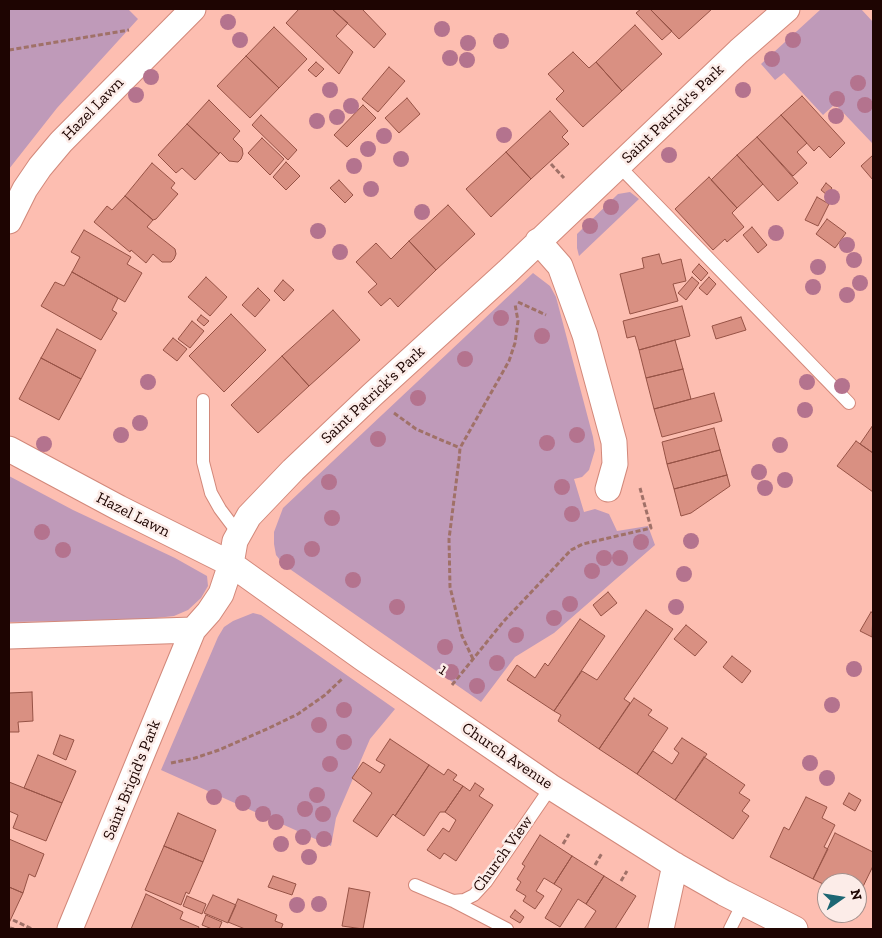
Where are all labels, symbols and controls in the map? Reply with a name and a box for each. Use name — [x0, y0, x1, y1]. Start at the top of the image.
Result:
street label: Saint Patrick's Park — [618, 60, 728, 168]
street label: Hazel Lawn — [58, 74, 128, 144]
street label: Saint Patrick's Park — [317, 342, 429, 448]
street label: Hazel Lawn — [93, 488, 173, 542]
street label: 1 — [435, 660, 451, 680]
street label: Saint Brigid's Park — [99, 717, 165, 843]
street label: Church Avenue — [458, 718, 556, 794]
street label: Church View — [469, 812, 537, 896]
north arrow — [817, 873, 867, 923]
text: N — [847, 888, 866, 902]

